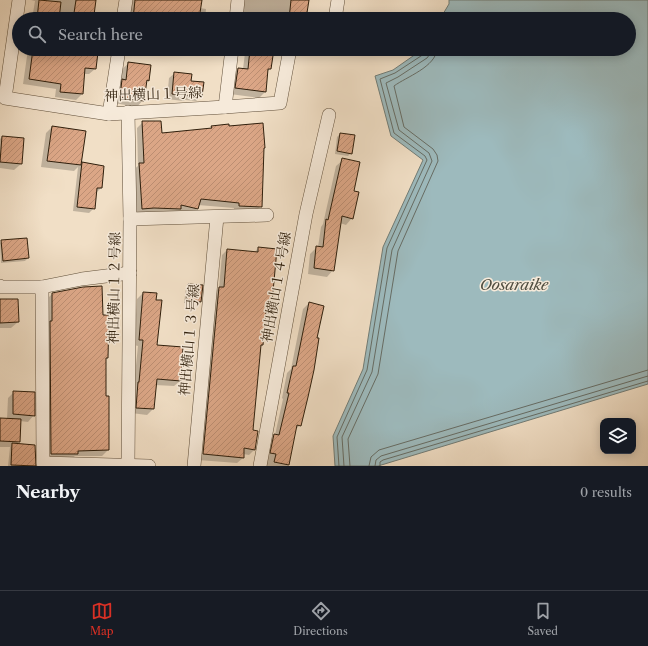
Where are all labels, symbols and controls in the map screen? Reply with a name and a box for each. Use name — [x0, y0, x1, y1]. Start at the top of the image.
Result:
search box — [12, 12, 636, 56]
icon: search — [26, 23, 48, 45]
text: Search here — [58, 25, 143, 44]
street label: 神出横山１号線 — [104, 83, 202, 105]
street label: 神出横山１４号線 — [257, 230, 295, 344]
street label: 神出横山１２号線 — [104, 232, 124, 344]
water label: Oosaraike — [480, 275, 549, 294]
street label: 神出横山１３号線 — [175, 283, 203, 397]
map controls — [600, 418, 636, 454]
button: layers — [600, 418, 636, 454]
text: Nearby — [16, 482, 80, 502]
text: 0 results — [580, 484, 632, 500]
tab: Map — [90, 600, 114, 638]
tab: Directions — [293, 600, 348, 638]
tab: Saved — [528, 600, 558, 638]

